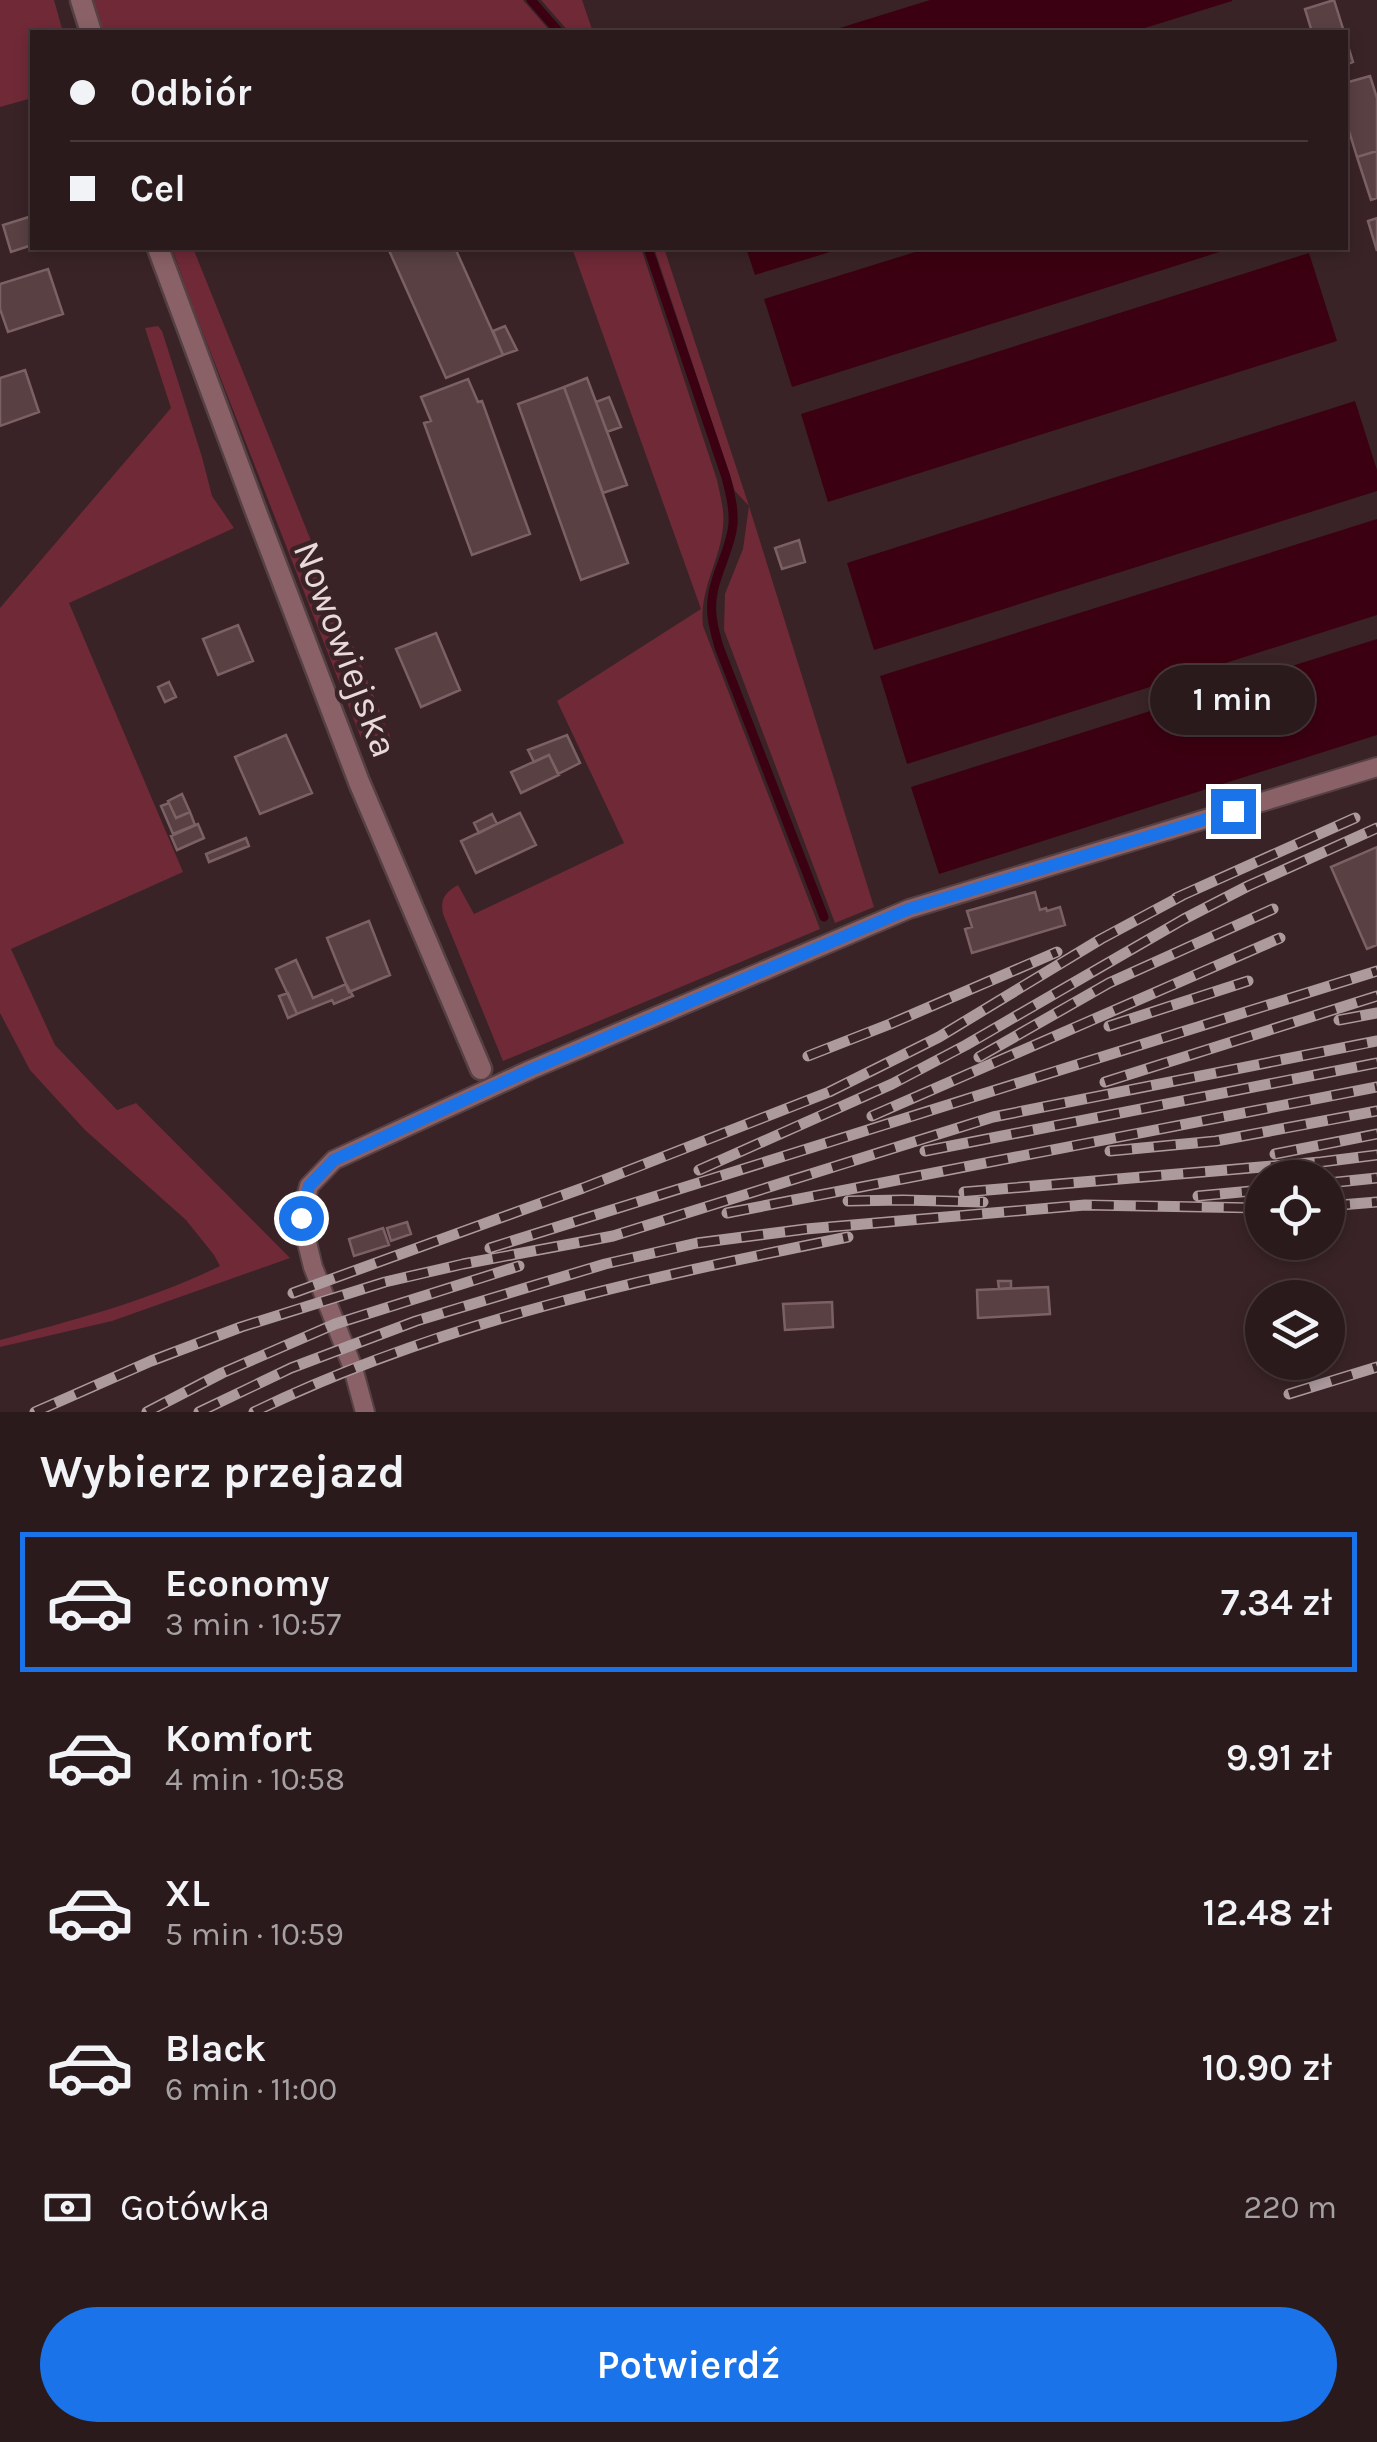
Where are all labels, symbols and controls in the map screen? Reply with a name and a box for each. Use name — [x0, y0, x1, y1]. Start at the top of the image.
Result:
text: Odbiór — [130, 70, 252, 115]
text: Cel — [130, 166, 186, 211]
street label: Nowowiejska — [284, 535, 407, 764]
callout: 1 min — [1150, 666, 1316, 736]
text: 1 min — [1193, 681, 1272, 718]
route end — [1211, 789, 1256, 834]
map controls — [1245, 1160, 1345, 1380]
button: locate — [1245, 1160, 1345, 1260]
route start — [279, 1196, 324, 1241]
button: layers — [1245, 1280, 1345, 1380]
text: Wybierz przejazd — [40, 1446, 405, 1498]
icon: car — [45, 1557, 135, 1647]
text: Economy — [165, 1561, 329, 1606]
text: 7.34 zł — [1221, 1580, 1332, 1625]
text: 3 min · 10:57 — [165, 1606, 341, 1643]
icon: car — [45, 1712, 135, 1802]
text: Komfort — [165, 1716, 313, 1761]
text: 9.91 zł — [1226, 1735, 1332, 1780]
text: 4 min · 10:58 — [165, 1761, 345, 1798]
icon: car — [45, 1867, 135, 1957]
text: XL — [165, 1871, 210, 1916]
text: 12.48 zł — [1202, 1890, 1332, 1935]
text: 5 min · 10:59 — [165, 1916, 344, 1953]
icon: car — [45, 2022, 135, 2112]
text: Black — [165, 2026, 266, 2071]
text: 10.90 zł — [1201, 2045, 1332, 2090]
text: 6 min · 11:00 — [165, 2071, 337, 2108]
icon: cash — [40, 2180, 95, 2235]
text: Gotówka — [120, 2185, 270, 2230]
text: 220 m — [1243, 2189, 1337, 2226]
button: Potwierdź — [40, 2307, 1337, 2422]

